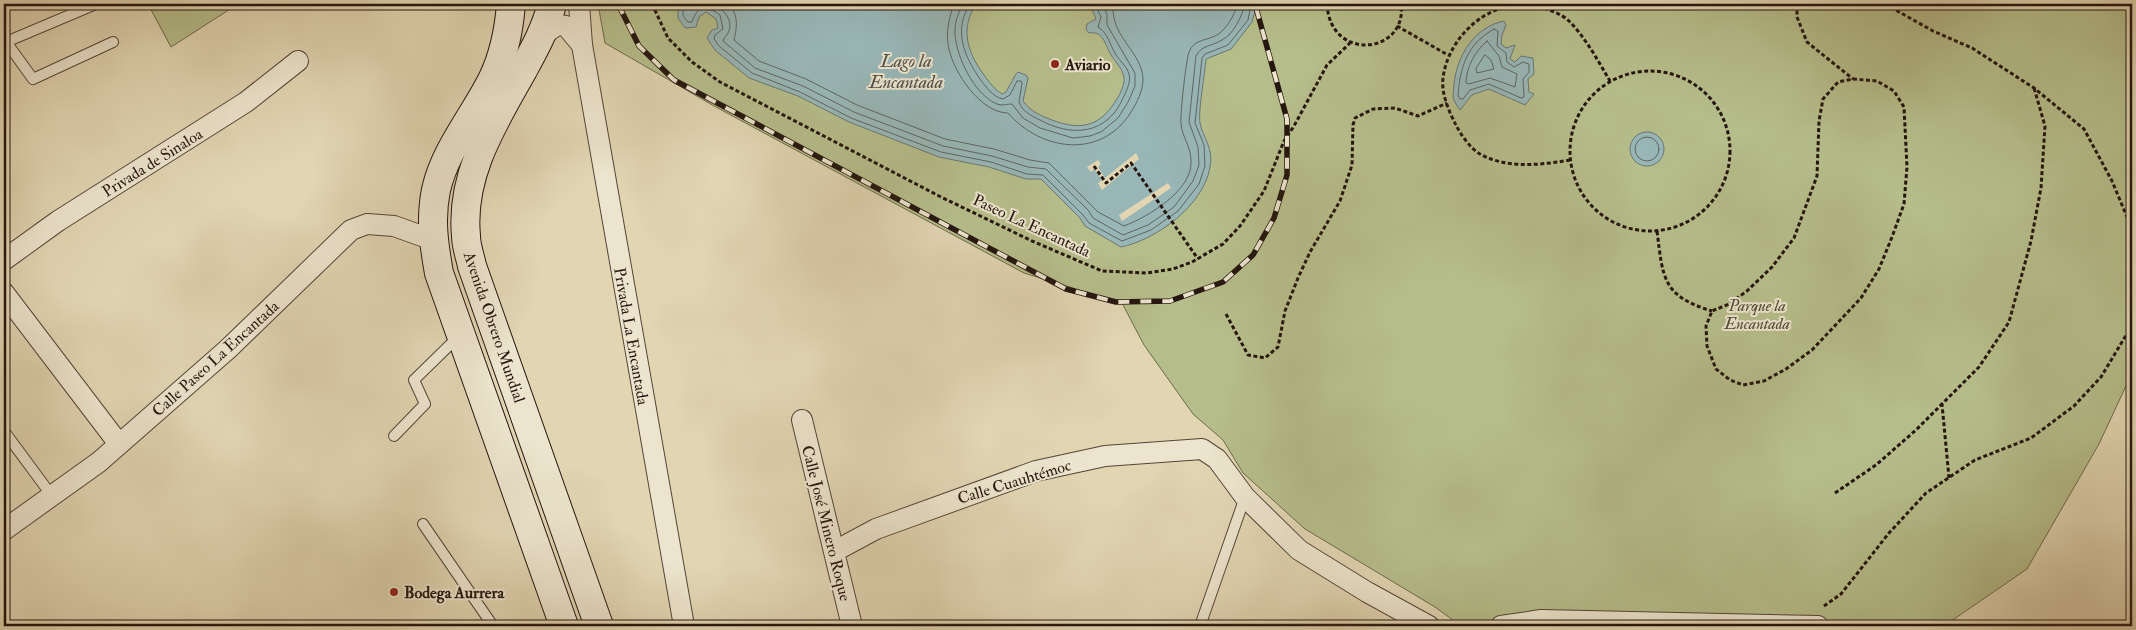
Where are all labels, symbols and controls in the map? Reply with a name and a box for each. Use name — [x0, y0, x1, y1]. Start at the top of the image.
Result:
water label: Lago la Encantada — [868, 50, 943, 94]
place label: Aviario — [1064, 55, 1111, 75]
marker: Aviario — [1049, 58, 1061, 70]
street label: Privada de Sinaloa — [99, 124, 207, 202]
street label: Paseo La Encantada — [970, 190, 1094, 262]
street label: Avenida Obrero Mundial — [458, 248, 529, 405]
street label: Privada La Encantada — [609, 266, 653, 407]
street label: Calle Paseo La Encantada — [148, 296, 284, 421]
park label: Parque la Encantada — [1723, 296, 1790, 334]
street label: Calle José Minero Roque — [796, 443, 855, 604]
street label: Calle Cuauhtémoc — [955, 455, 1074, 509]
place label: Bodega Aurrera — [404, 583, 504, 604]
marker: Bodega Aurrera — [388, 586, 400, 598]

